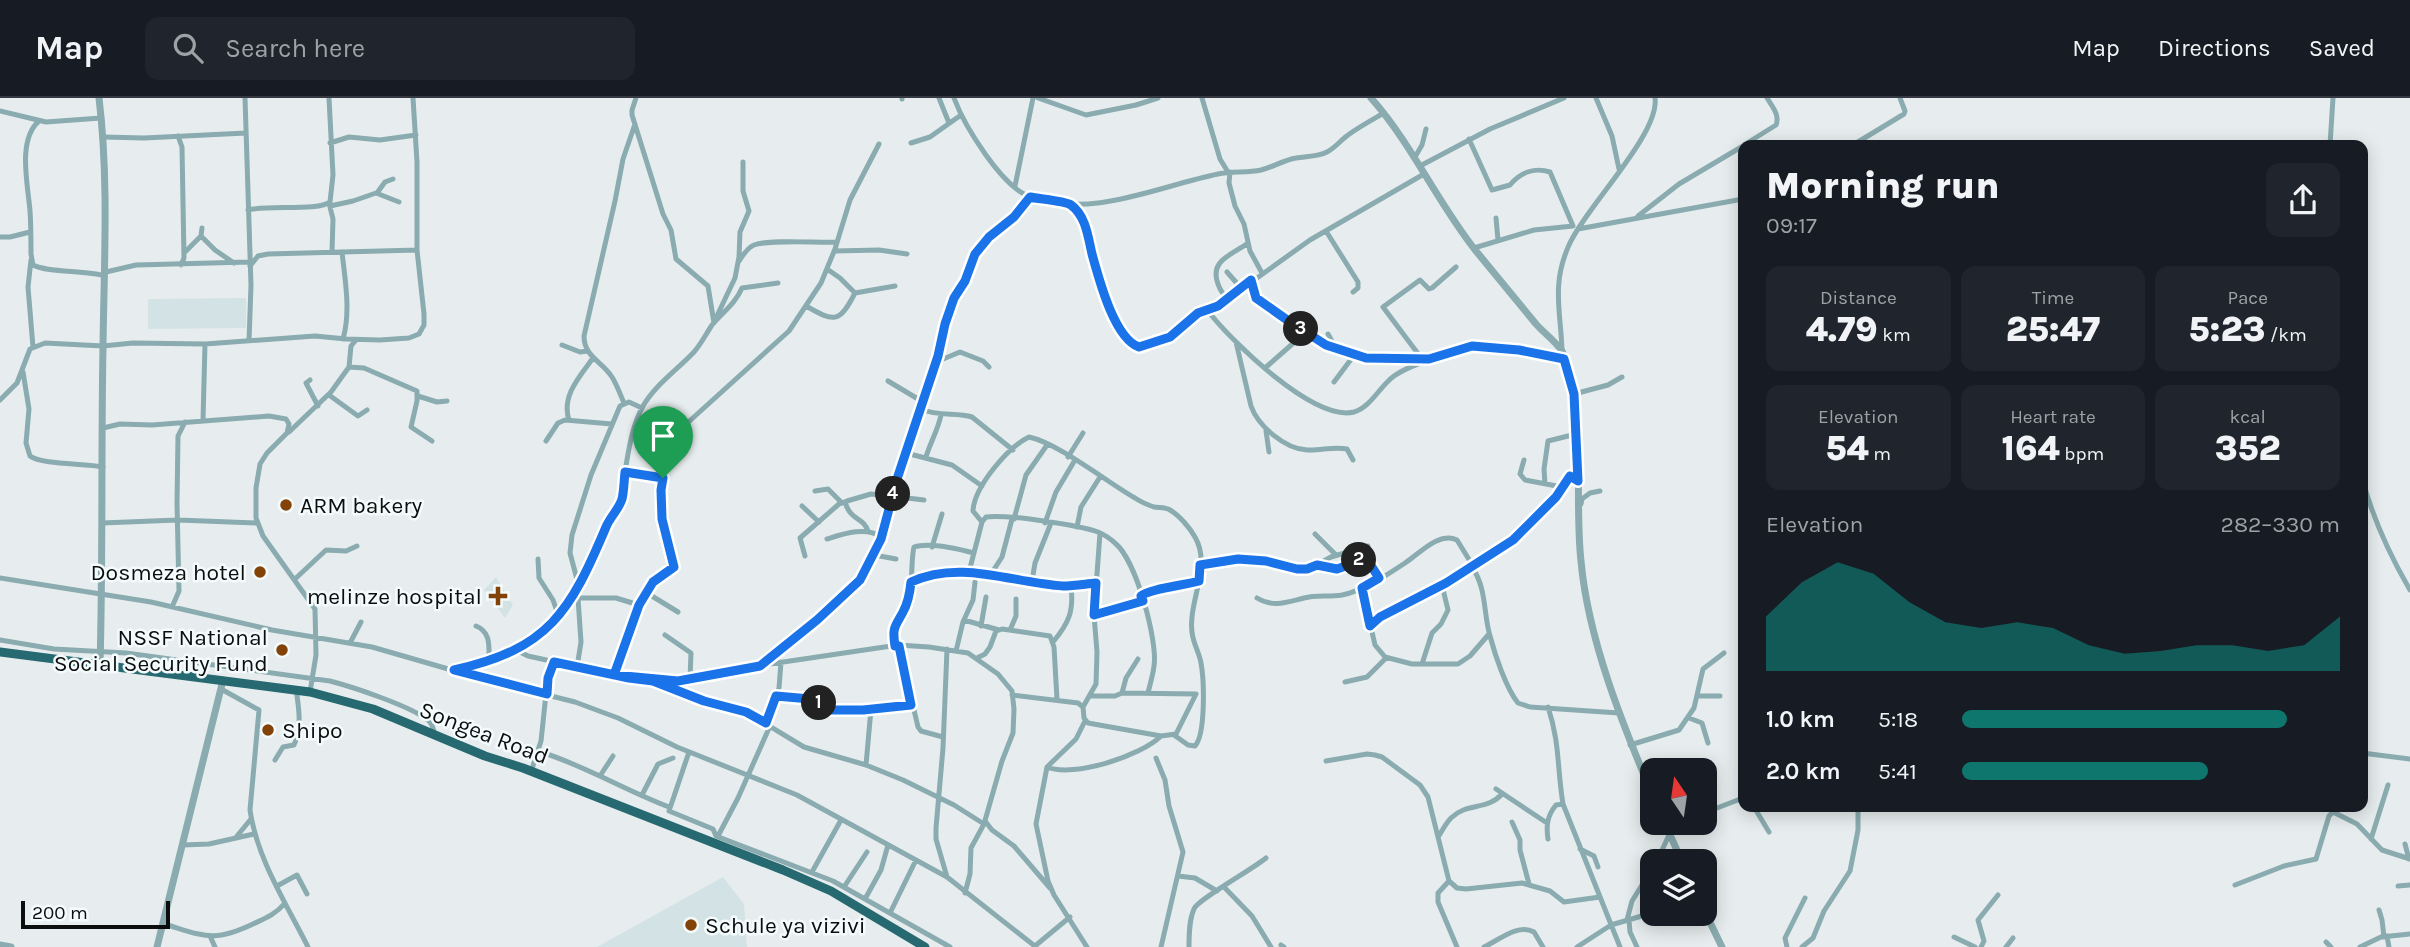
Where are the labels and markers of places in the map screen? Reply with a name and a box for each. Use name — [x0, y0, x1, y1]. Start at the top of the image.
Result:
pin: 3 — [1284, 312, 1318, 346]
pin — [633, 406, 693, 478]
pin: 4 — [876, 476, 910, 512]
place label: ARM bakery — [300, 492, 423, 519]
marker: ARM bakery — [278, 497, 294, 513]
pin: 2 — [1342, 542, 1376, 578]
place label: Dosmeza hotel — [90, 559, 246, 586]
marker: Dosmeza hotel — [252, 564, 268, 580]
place label: melinze hospital — [307, 583, 482, 610]
marker: melinze hospital — [488, 586, 508, 606]
place label: NSSF National Social Security Fund — [54, 624, 268, 677]
marker: NSSF National Social Security Fund — [274, 642, 290, 658]
pin: 1 — [802, 686, 836, 720]
place label: Shipo — [282, 717, 343, 744]
marker: Shipo — [260, 722, 276, 738]
place label: Schule ya vizivi — [705, 912, 866, 939]
marker: Schule ya vizivi — [683, 917, 699, 933]

